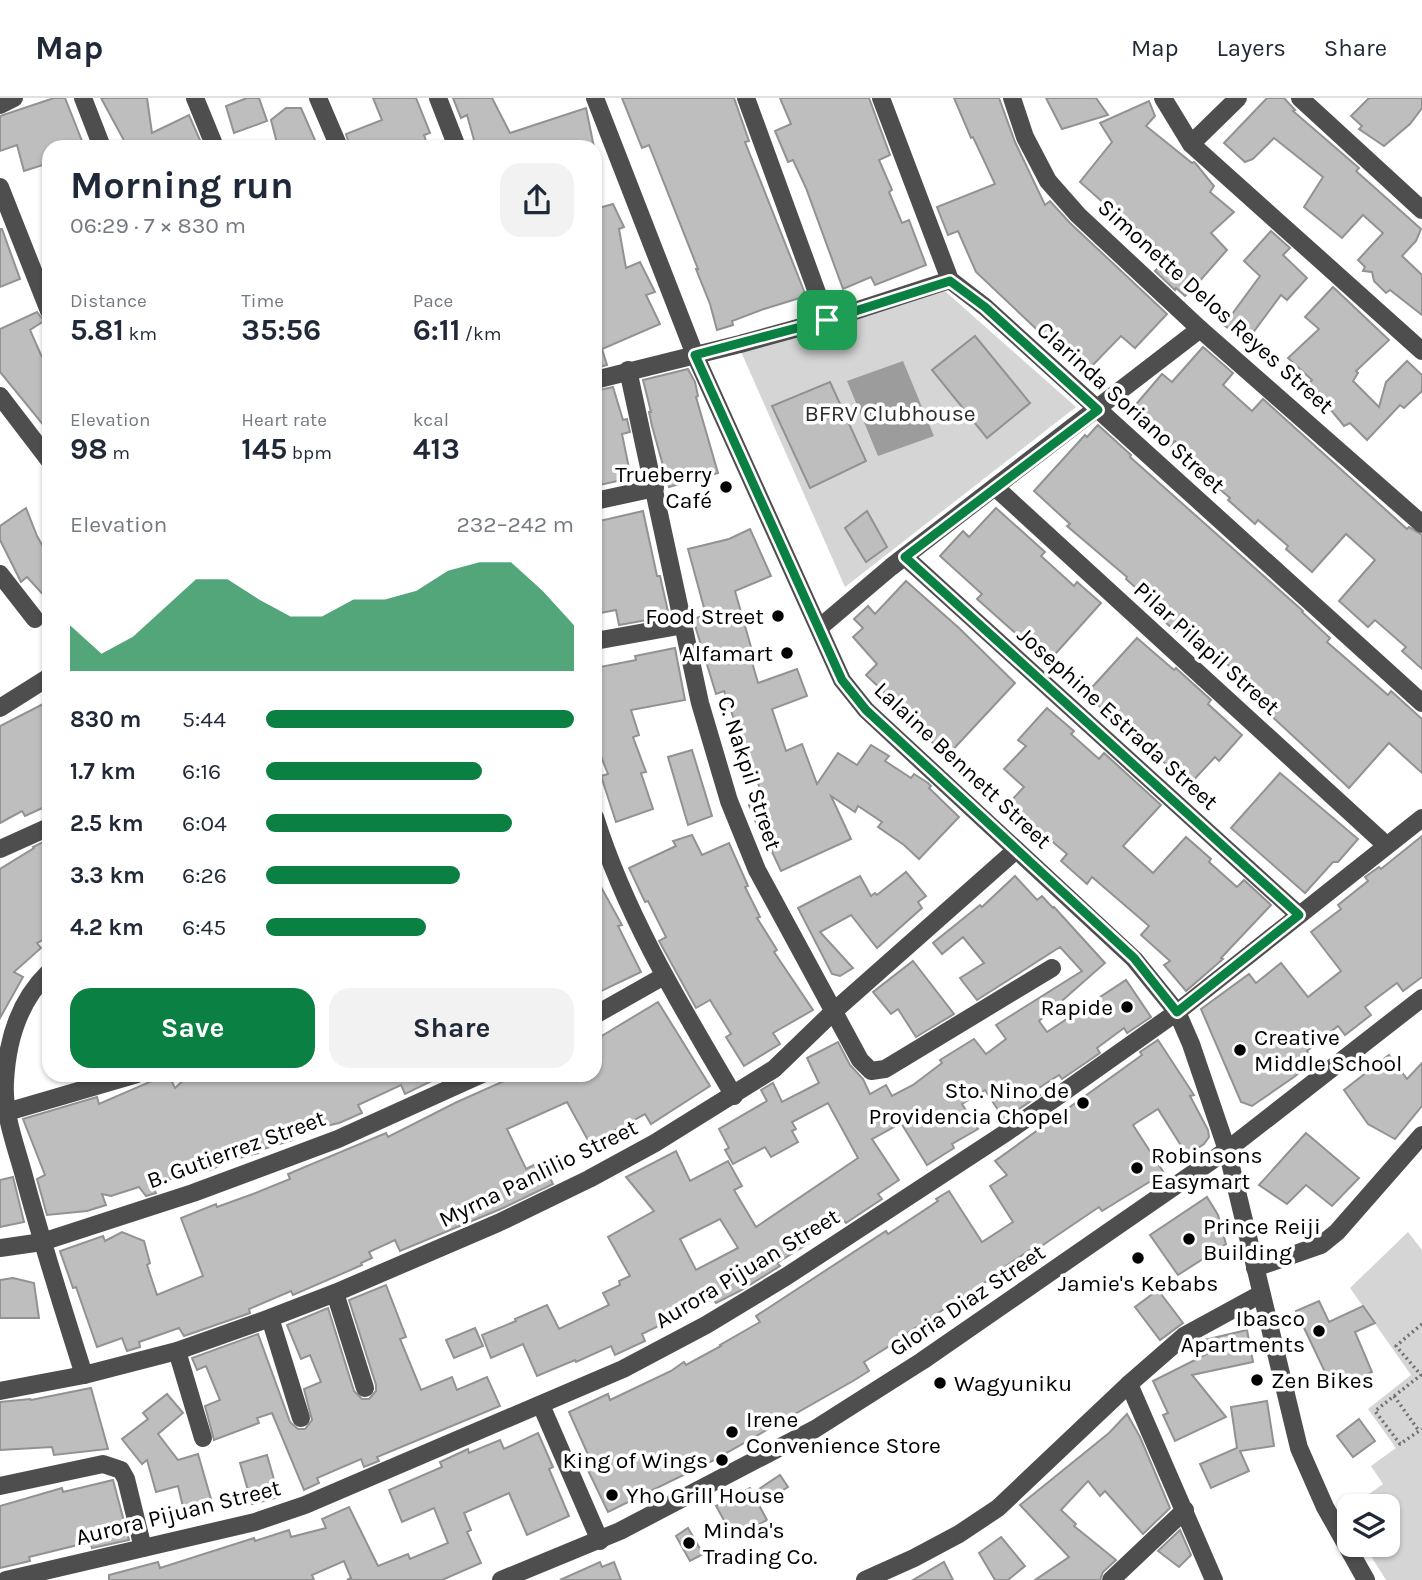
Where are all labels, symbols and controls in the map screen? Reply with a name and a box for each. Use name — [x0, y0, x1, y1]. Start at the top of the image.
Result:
text: Map — [35, 29, 103, 67]
text: Map — [1131, 34, 1179, 62]
text: Layers — [1217, 34, 1286, 62]
text: Share — [1324, 34, 1387, 62]
text: Morning run — [70, 163, 294, 208]
button: share — [500, 163, 574, 237]
street label: Simonette Delos Reyes Street — [1092, 193, 1339, 420]
text: 06:29 · 7 × 830 m — [70, 212, 246, 239]
text: Distance — [70, 290, 147, 312]
text: Time — [241, 290, 284, 312]
text: Pace — [413, 290, 453, 312]
pin — [797, 290, 857, 350]
icon: arrive — [808, 301, 846, 339]
text: 5.81 — [70, 312, 124, 348]
text: 35:56 — [241, 312, 321, 348]
text: 6:11 — [413, 312, 460, 348]
street label: Clarinda Soriano Street — [1031, 316, 1230, 499]
text: km — [124, 323, 157, 345]
text: /km — [460, 323, 502, 345]
park label: BFRV Clubhouse — [804, 400, 976, 427]
text: Elevation — [70, 409, 150, 431]
text: Heart rate — [241, 409, 327, 431]
text: kcal — [413, 409, 449, 431]
text: 98 — [70, 431, 108, 467]
text: 145 — [241, 431, 287, 467]
text: 413 — [413, 431, 460, 467]
text: m — [108, 442, 130, 464]
text: bpm — [287, 442, 332, 464]
place label: Trueberry Café — [615, 461, 712, 514]
marker: Trueberry Café — [718, 479, 734, 495]
text: Elevation — [70, 511, 167, 538]
text: 232–242 m — [456, 511, 574, 538]
street label: Pilar Pilapil Street — [1128, 576, 1285, 721]
place label: Food Street — [645, 603, 764, 630]
marker: Food Street — [770, 608, 786, 624]
street label: Josephine Estrada Street — [1012, 621, 1224, 816]
place label: Alfamart — [682, 640, 773, 667]
marker: Alfamart — [779, 645, 795, 661]
street label: Lalaine Bennett Street — [869, 676, 1057, 855]
street label: C. Nakpil Street — [712, 693, 787, 854]
text: 830 m — [70, 706, 141, 733]
text: 5:44 — [182, 706, 226, 733]
text: 1.7 km — [70, 758, 136, 785]
text: 6:16 — [182, 758, 221, 785]
text: 2.5 km — [70, 810, 144, 837]
text: 6:04 — [182, 810, 227, 837]
text: 3.3 km — [70, 862, 145, 889]
text: 6:26 — [182, 862, 227, 889]
text: 4.2 km — [70, 914, 144, 941]
text: 6:45 — [182, 914, 226, 941]
button: Save — [70, 988, 315, 1068]
button: Share — [329, 988, 574, 1068]
place label: Rapide — [1041, 994, 1113, 1021]
marker: Rapide — [1119, 999, 1135, 1015]
place label: Creative Middle School — [1254, 1024, 1403, 1077]
marker: Creative Middle School — [1232, 1042, 1248, 1058]
place label: Sto. Nino de Providencia Chopel — [869, 1077, 1069, 1130]
marker: Sto. Nino de Providencia Chopel — [1075, 1095, 1091, 1111]
street label: B. Gutierrez Street — [143, 1105, 329, 1194]
street label: Myrna Panlilio Street — [435, 1113, 642, 1233]
place label: Robinsons Easymart — [1151, 1142, 1263, 1195]
marker: Robinsons Easymart — [1129, 1160, 1145, 1176]
street label: Aurora Pijuan Street — [650, 1203, 845, 1334]
place label: Prince Reiji Building — [1203, 1213, 1321, 1266]
marker: Prince Reiji Building — [1181, 1231, 1197, 1247]
street label: Gloria Diaz Street — [885, 1238, 1050, 1362]
marker: Jamie's Kebabs — [1130, 1250, 1146, 1266]
place label: Jamie's Kebabs — [1058, 1270, 1218, 1297]
place label: Ibasco Apartments — [1181, 1305, 1305, 1358]
marker: Ibasco Apartments — [1311, 1323, 1327, 1339]
place label: Zen Bikes — [1271, 1367, 1374, 1394]
place label: Wagyuniku — [954, 1370, 1072, 1397]
marker: Zen Bikes — [1249, 1372, 1265, 1388]
marker: Wagyuniku — [932, 1375, 948, 1391]
place label: Irene Convenience Store — [746, 1406, 941, 1459]
marker: Irene Convenience Store — [724, 1424, 740, 1440]
place label: King of Wings — [563, 1447, 708, 1474]
marker: King of Wings — [714, 1452, 730, 1468]
street label: Aurora Pijuan Street — [73, 1474, 284, 1551]
place label: Yho Grill House — [626, 1482, 785, 1509]
marker: Yho Grill House — [604, 1487, 620, 1503]
map controls — [1337, 1494, 1400, 1557]
button: layers — [1337, 1494, 1400, 1557]
place label: Minda's Trading Co. — [703, 1517, 817, 1570]
marker: Minda's Trading Co. — [681, 1535, 697, 1551]

